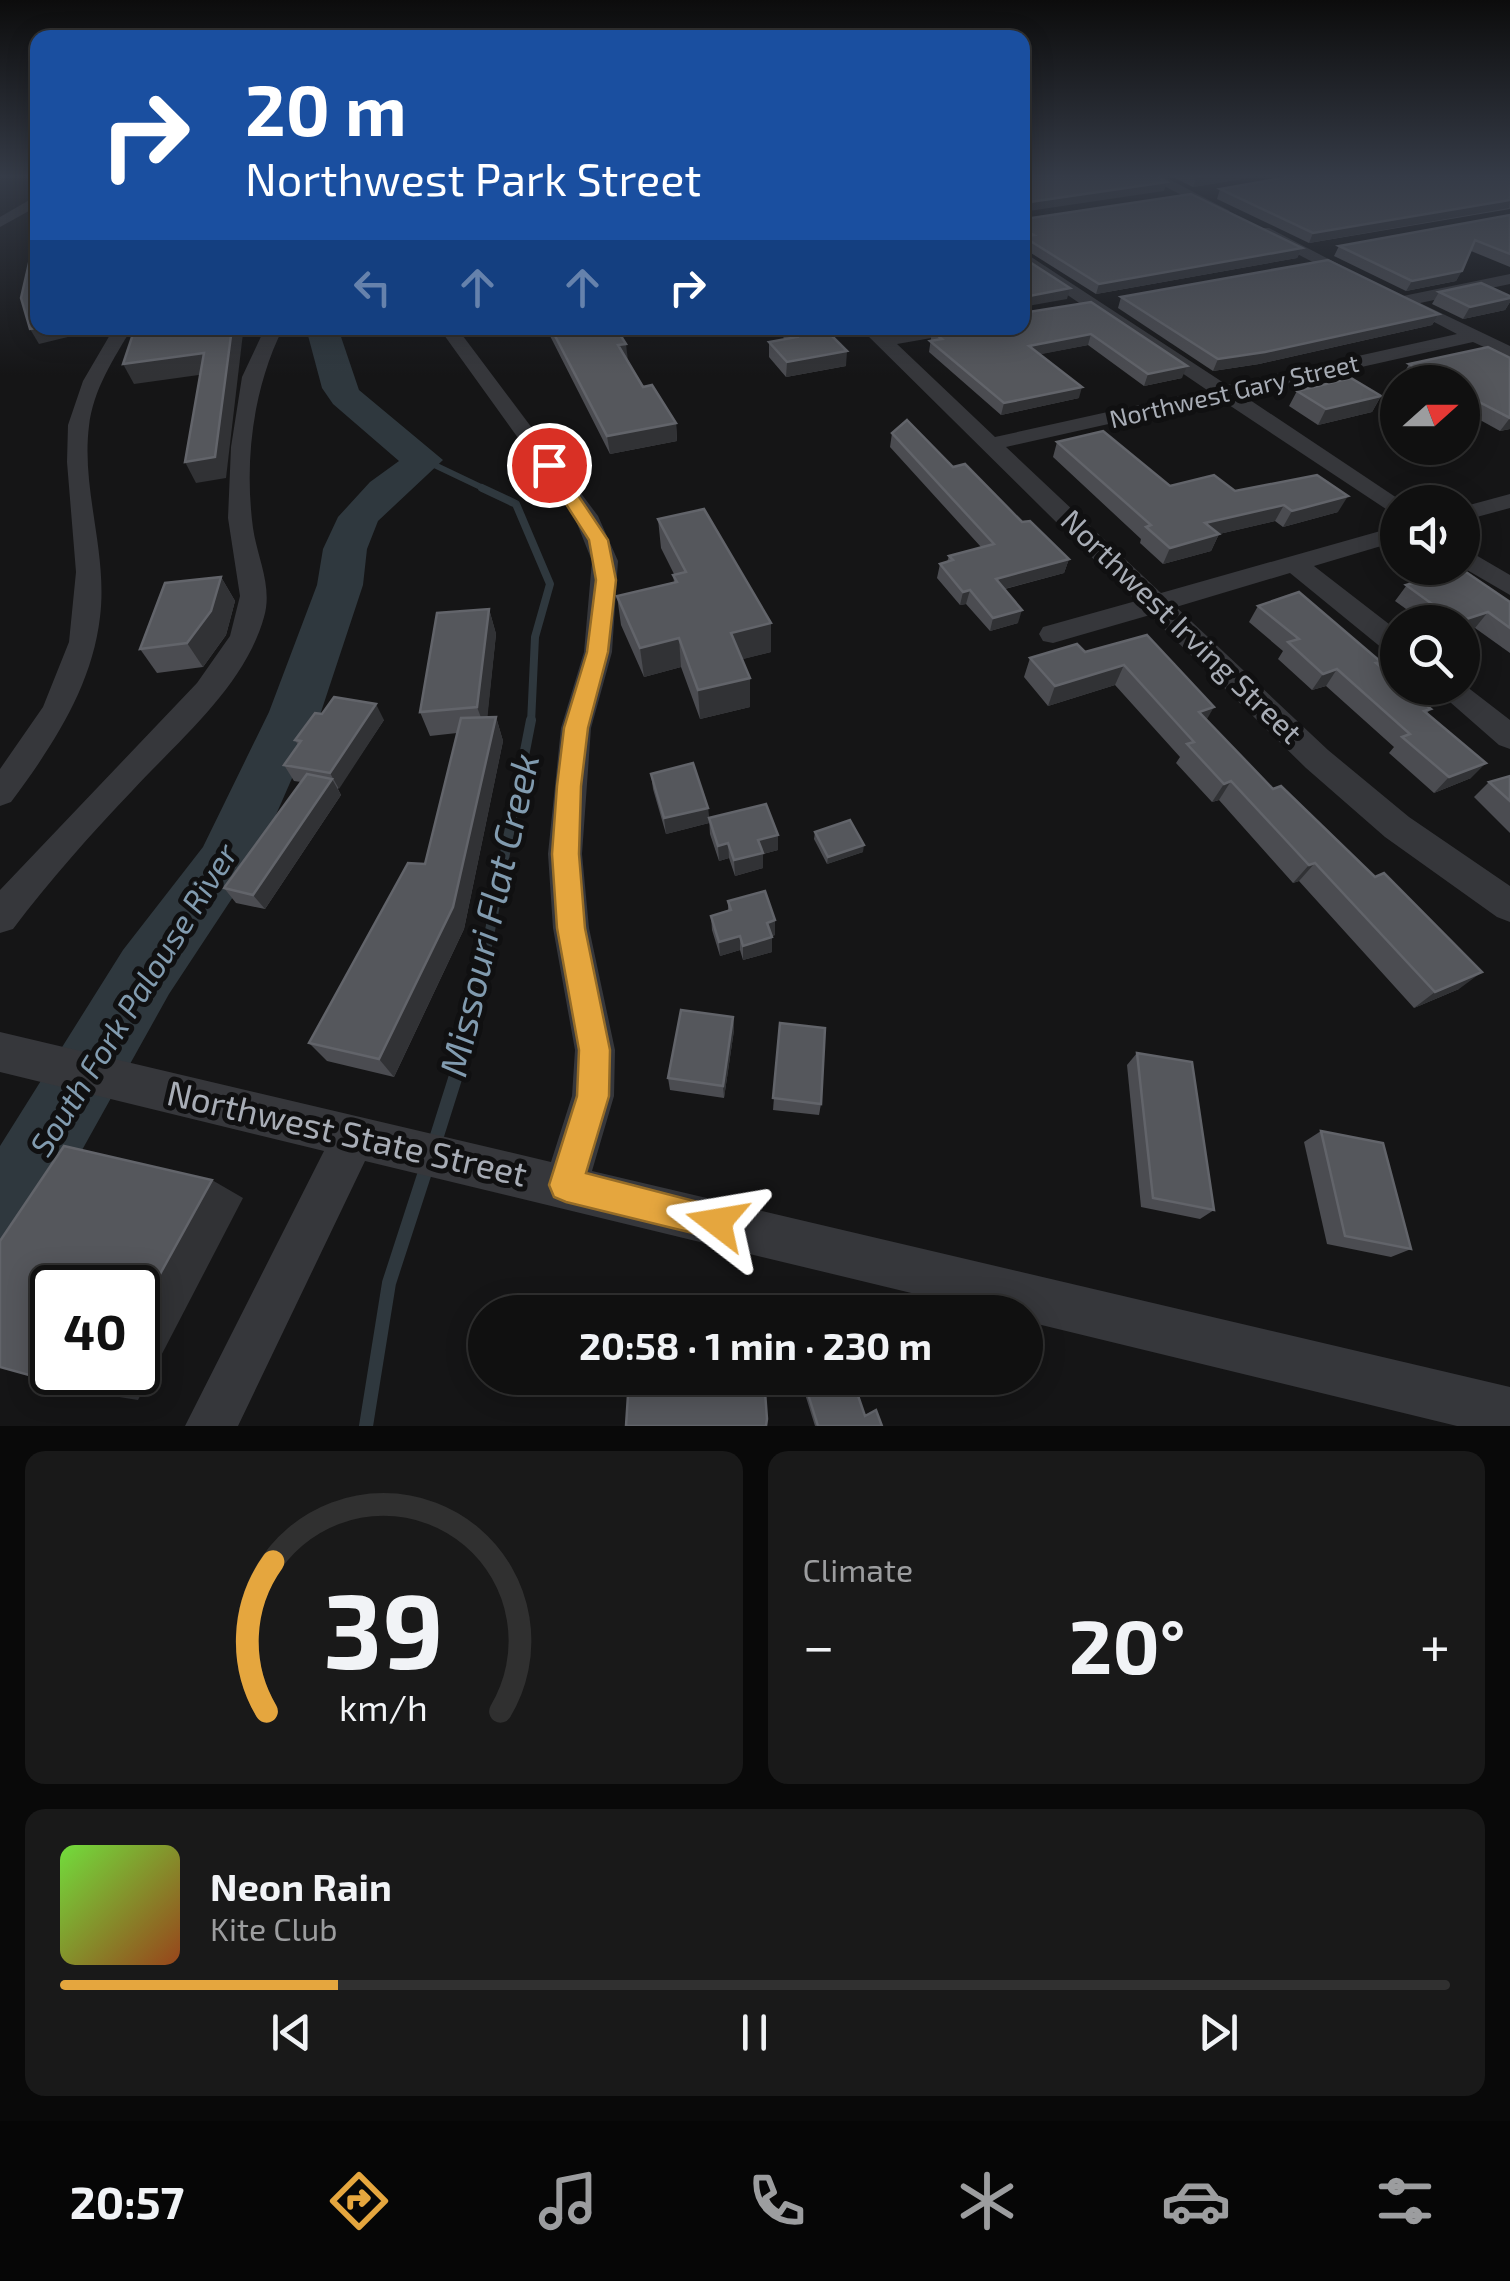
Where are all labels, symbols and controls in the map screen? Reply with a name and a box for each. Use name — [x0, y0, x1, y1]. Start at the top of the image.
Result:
text: 20 m — [245, 66, 407, 150]
icon: right — [80, 70, 210, 200]
text: Northwest Park Street — [245, 151, 701, 205]
icon: left — [345, 260, 400, 315]
icon: ahead — [450, 260, 505, 315]
icon: ahead — [555, 260, 610, 315]
icon: right — [660, 260, 715, 315]
street label: Northwest Gary Street — [1106, 347, 1361, 433]
north arrow — [1380, 365, 1480, 465]
map controls — [1380, 365, 1480, 705]
pin — [507, 423, 592, 508]
icon: arrive — [522, 438, 577, 493]
button: sound — [1380, 485, 1480, 585]
street label: Northwest Irving Street — [1055, 501, 1310, 750]
button: search — [1380, 605, 1480, 705]
water label: Missouri Flat Creek — [429, 749, 548, 1081]
water label: South Fork Palouse River — [21, 835, 245, 1162]
street label: Northwest State Street — [163, 1070, 531, 1194]
position arrow — [665, 1170, 769, 1274]
speed limit sign: 40 — [30, 1265, 160, 1395]
text: 20:58 · 1 min · 230 m — [579, 1322, 932, 1368]
text: Climate — [803, 1550, 913, 1588]
text: 39 — [324, 1565, 444, 1690]
text: 20° — [1069, 1599, 1186, 1689]
text: − — [803, 1611, 835, 1677]
text: + — [1420, 1611, 1450, 1677]
text: km/h — [339, 1685, 428, 1728]
text: Neon Rain — [210, 1863, 392, 1909]
text: Kite Club — [210, 1909, 338, 1947]
icon: previous — [264, 2005, 319, 2060]
icon: pause — [727, 2005, 782, 2060]
icon: next — [1191, 2005, 1246, 2060]
icon: directions — [324, 2166, 394, 2236]
icon: music — [533, 2166, 603, 2236]
icon: phone — [742, 2166, 812, 2236]
icon: climate — [952, 2166, 1022, 2236]
icon: car — [1161, 2166, 1231, 2236]
icon: filters — [1370, 2166, 1440, 2236]
text: 20:57 — [70, 2174, 184, 2228]

